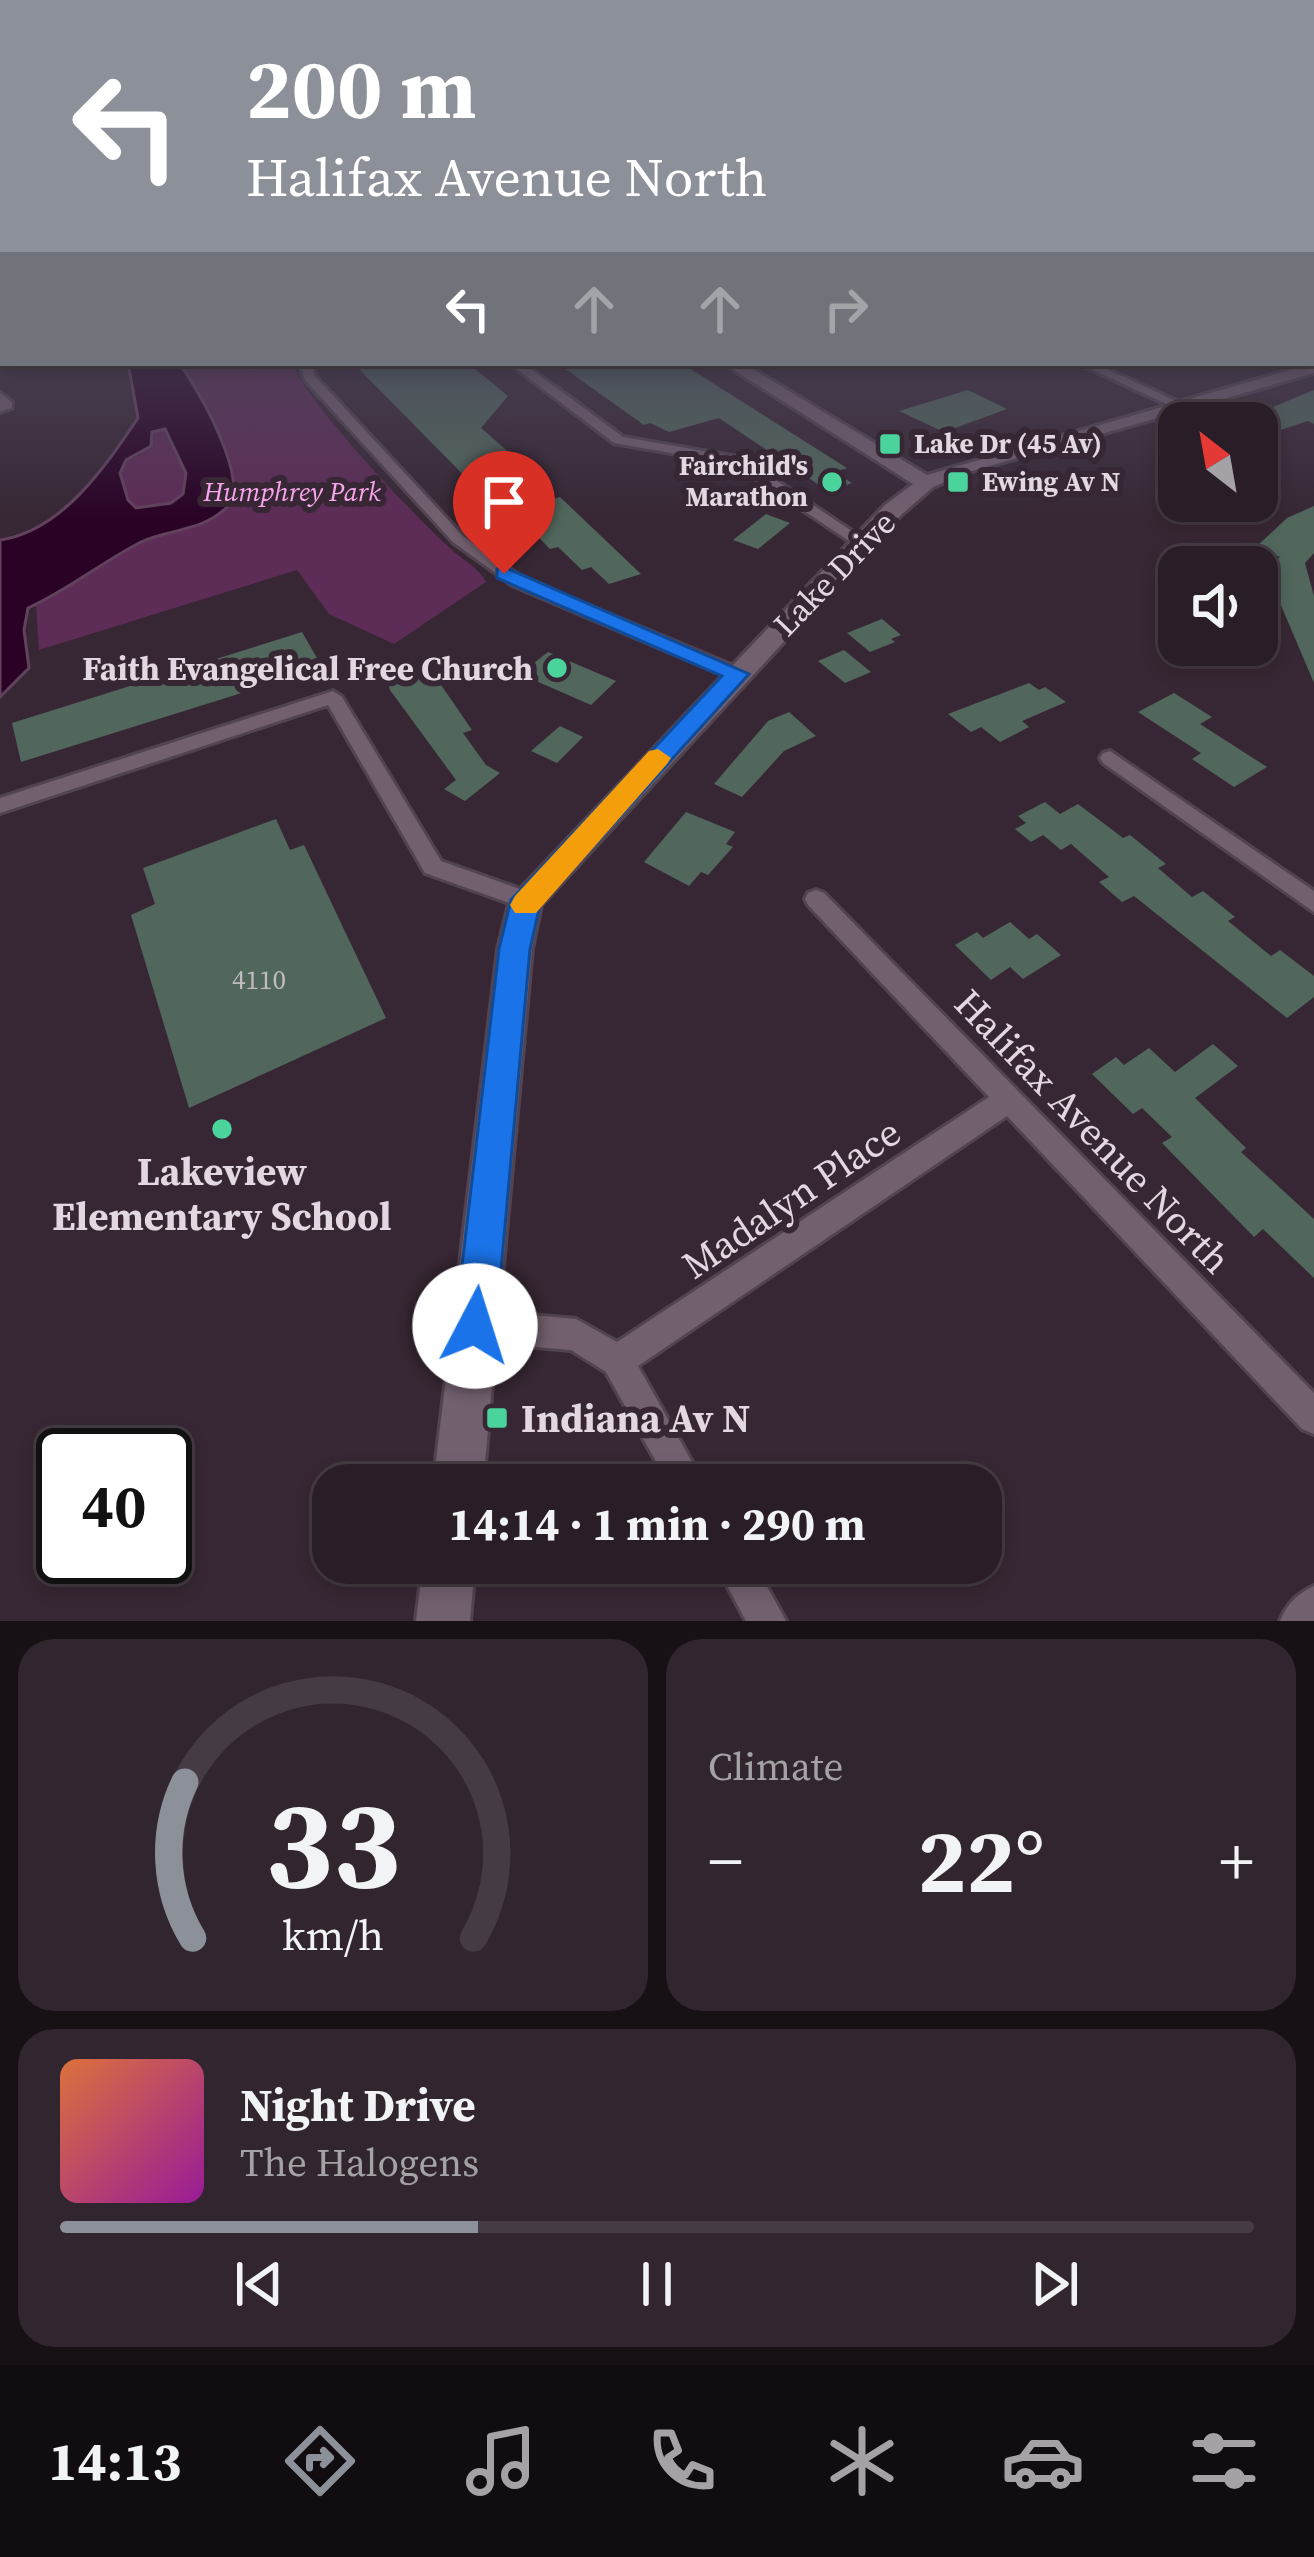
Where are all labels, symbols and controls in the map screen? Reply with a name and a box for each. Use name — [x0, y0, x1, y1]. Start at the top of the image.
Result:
text: 200 m — [246, 31, 477, 146]
icon: left — [48, 48, 204, 204]
text: Halifax Avenue North — [246, 140, 767, 214]
icon: left — [435, 276, 501, 342]
icon: ahead — [561, 276, 627, 342]
icon: ahead — [687, 276, 753, 342]
icon: right — [813, 276, 879, 342]
north arrow — [1158, 402, 1278, 522]
map controls — [1158, 402, 1278, 666]
place label: Lake Dr (45 Av) — [914, 425, 1102, 462]
marker: Lake Dr (45 Av) — [877, 431, 903, 457]
place label: Fairchild's Marathon — [679, 447, 808, 515]
pin — [453, 451, 555, 574]
place label: Ewing Av N — [982, 463, 1120, 500]
icon: arrive — [471, 469, 537, 535]
marker: Fairchild's Marathon — [819, 469, 845, 495]
marker: Ewing Av N — [945, 469, 971, 495]
park label: Humphrey Park — [202, 473, 381, 510]
street label: Lake Drive — [763, 501, 905, 646]
button: sound — [1158, 546, 1278, 666]
place label: Faith Evangelical Free Church — [82, 646, 533, 691]
marker: Faith Evangelical Free Church — [544, 655, 570, 681]
house number: 4110 — [232, 961, 286, 998]
street label: Halifax Avenue North — [943, 978, 1242, 1285]
street label: Madalyn Place — [672, 1106, 911, 1291]
marker: Lakeview Elementary School — [209, 1116, 235, 1142]
place label: Lakeview Elementary School — [52, 1145, 392, 1243]
position arrow — [412, 1263, 538, 1389]
place label: Indiana Av N — [521, 1392, 750, 1445]
marker: Indiana Av N — [484, 1405, 510, 1431]
speed limit sign: 40 — [36, 1428, 192, 1584]
text: 14:14 · 1 min · 290 m — [449, 1493, 865, 1555]
text: Climate — [708, 1740, 843, 1793]
text: 33 — [265, 1758, 401, 1929]
text: 22° — [917, 1799, 1045, 1922]
text: − — [708, 1816, 743, 1906]
text: + — [1219, 1816, 1254, 1906]
text: km/h — [282, 1906, 384, 1964]
text: Night Drive — [240, 2074, 476, 2136]
text: The Halogens — [240, 2136, 479, 2189]
icon: previous — [226, 2251, 292, 2317]
icon: pause — [624, 2251, 690, 2317]
icon: next — [1022, 2251, 1088, 2317]
icon: directions — [278, 2419, 362, 2503]
icon: music — [459, 2419, 543, 2503]
icon: phone — [640, 2419, 724, 2503]
icon: climate — [820, 2419, 904, 2503]
icon: car — [1001, 2419, 1085, 2503]
icon: filters — [1182, 2419, 1266, 2503]
text: 14:13 — [48, 2424, 182, 2498]

